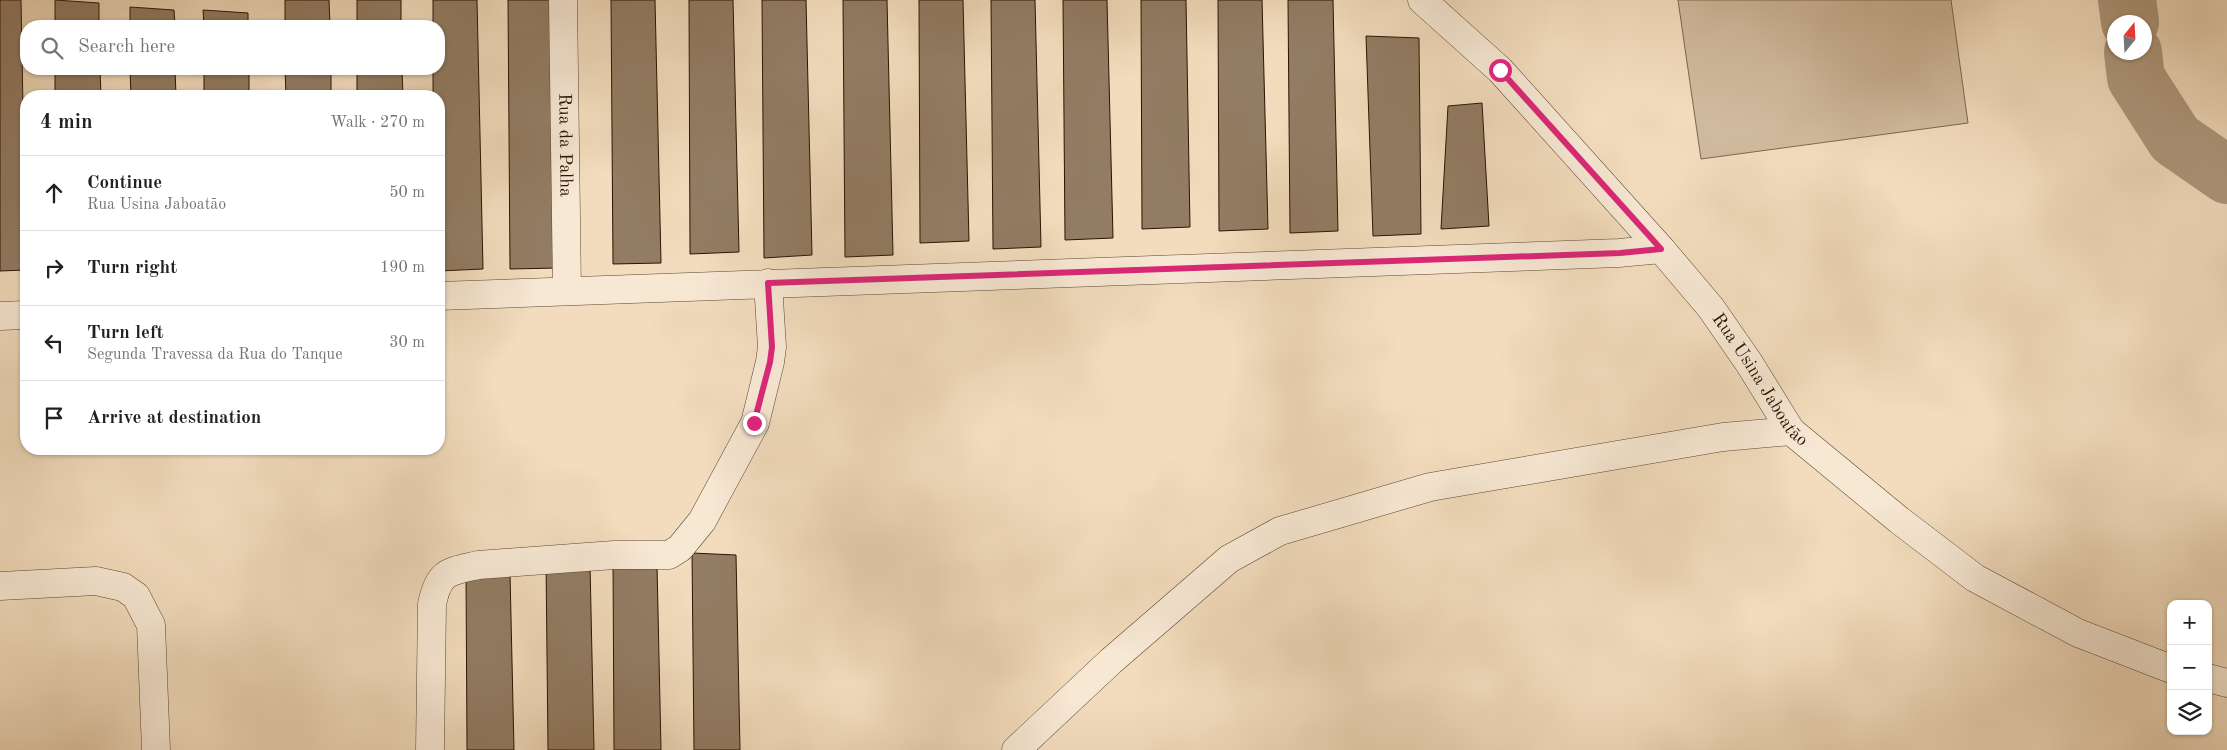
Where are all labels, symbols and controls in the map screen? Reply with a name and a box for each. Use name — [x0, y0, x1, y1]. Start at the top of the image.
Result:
north arrow — [2107, 15, 2152, 60]
search box — [20, 20, 445, 75]
icon: search — [38, 34, 66, 62]
text: Search here — [78, 38, 175, 57]
route start — [1489, 59, 1512, 82]
street label: Rua da Palha — [555, 93, 575, 197]
text: 4 min — [40, 112, 93, 133]
text: Walk · 270 m — [330, 115, 425, 131]
text: Continue — [87, 174, 162, 193]
icon: ahead — [40, 179, 68, 207]
text: 50 m — [389, 185, 425, 201]
text: Rua Usina Jaboatão — [87, 197, 226, 213]
icon: right — [40, 254, 68, 282]
text: Turn right — [87, 259, 177, 278]
text: 190 m — [380, 260, 425, 276]
street label: Rua Usina Jaboatão — [1709, 310, 1811, 450]
text: Turn left — [87, 324, 164, 343]
icon: left — [40, 329, 68, 357]
text: 30 m — [389, 335, 425, 351]
text: Segunda Travessa da Rua do Tanque — [87, 347, 343, 363]
icon: arrive — [40, 404, 68, 432]
text: Arrive at destination — [87, 409, 261, 428]
route end — [743, 412, 766, 435]
map controls — [2167, 600, 2212, 735]
button: + — [2167, 600, 2212, 645]
button: − — [2167, 645, 2212, 690]
button: layers — [2167, 690, 2212, 735]

